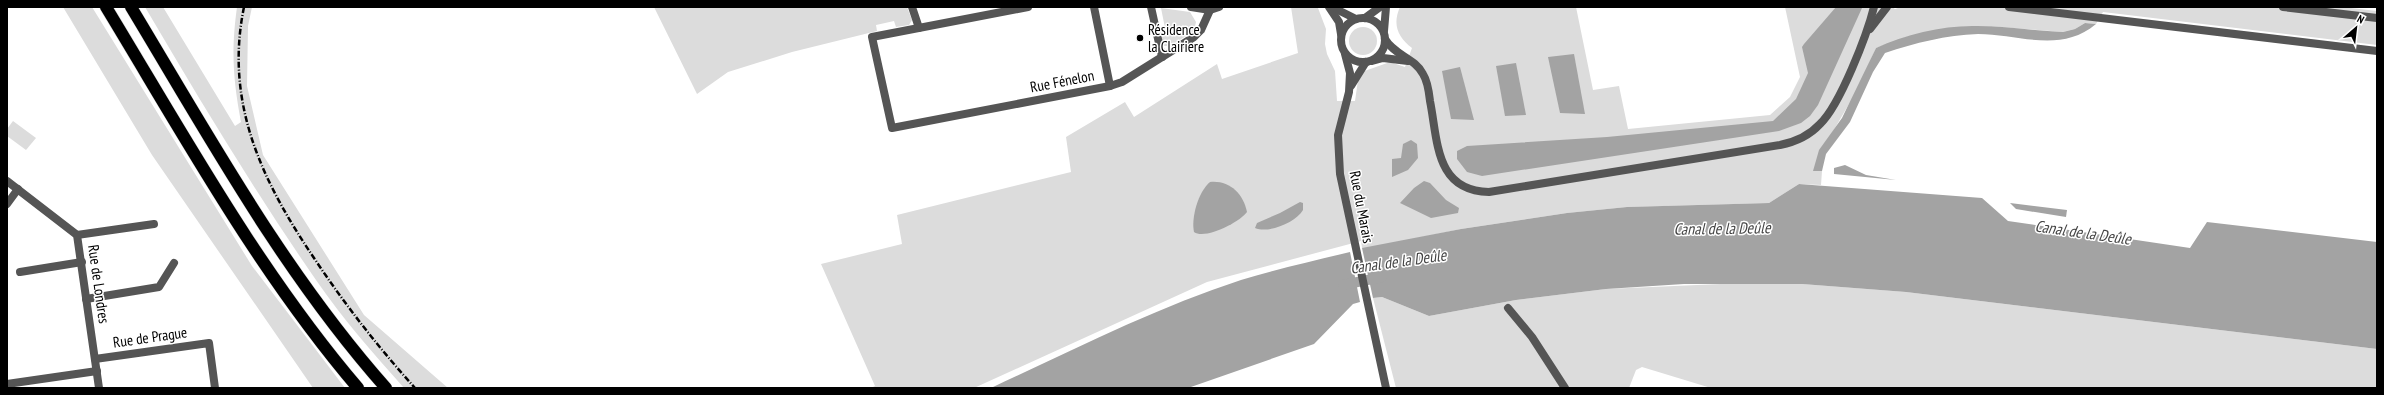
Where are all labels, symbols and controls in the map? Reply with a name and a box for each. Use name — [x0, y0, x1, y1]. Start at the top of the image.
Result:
north arrow — [2336, 8, 2376, 48]
text: N — [2355, 12, 2367, 27]
place label: Résidence la Clairiere — [1148, 20, 1204, 56]
marker: Résidence la Clairiere — [1135, 33, 1145, 43]
street label: Rue Fénelon — [1028, 65, 1096, 97]
street label: Rue du Marais — [1346, 169, 1378, 245]
water label: Canal de la Deûle — [2034, 215, 2134, 249]
water label: Canal de la Deûle — [1673, 217, 1772, 239]
street label: Rue de Londres — [84, 243, 114, 325]
water label: Canal de la Deûle — [1349, 244, 1449, 278]
street label: Rue de Prague — [112, 322, 188, 352]

